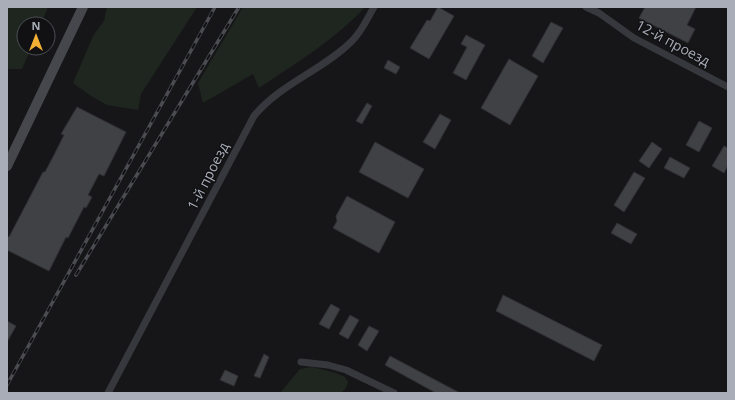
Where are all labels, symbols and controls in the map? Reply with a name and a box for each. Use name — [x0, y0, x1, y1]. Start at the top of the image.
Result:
street label: 12-й проезд — [633, 15, 714, 70]
north arrow — [16, 16, 56, 56]
text: N — [32, 18, 40, 33]
street label: 1-й проезд — [182, 139, 233, 213]

